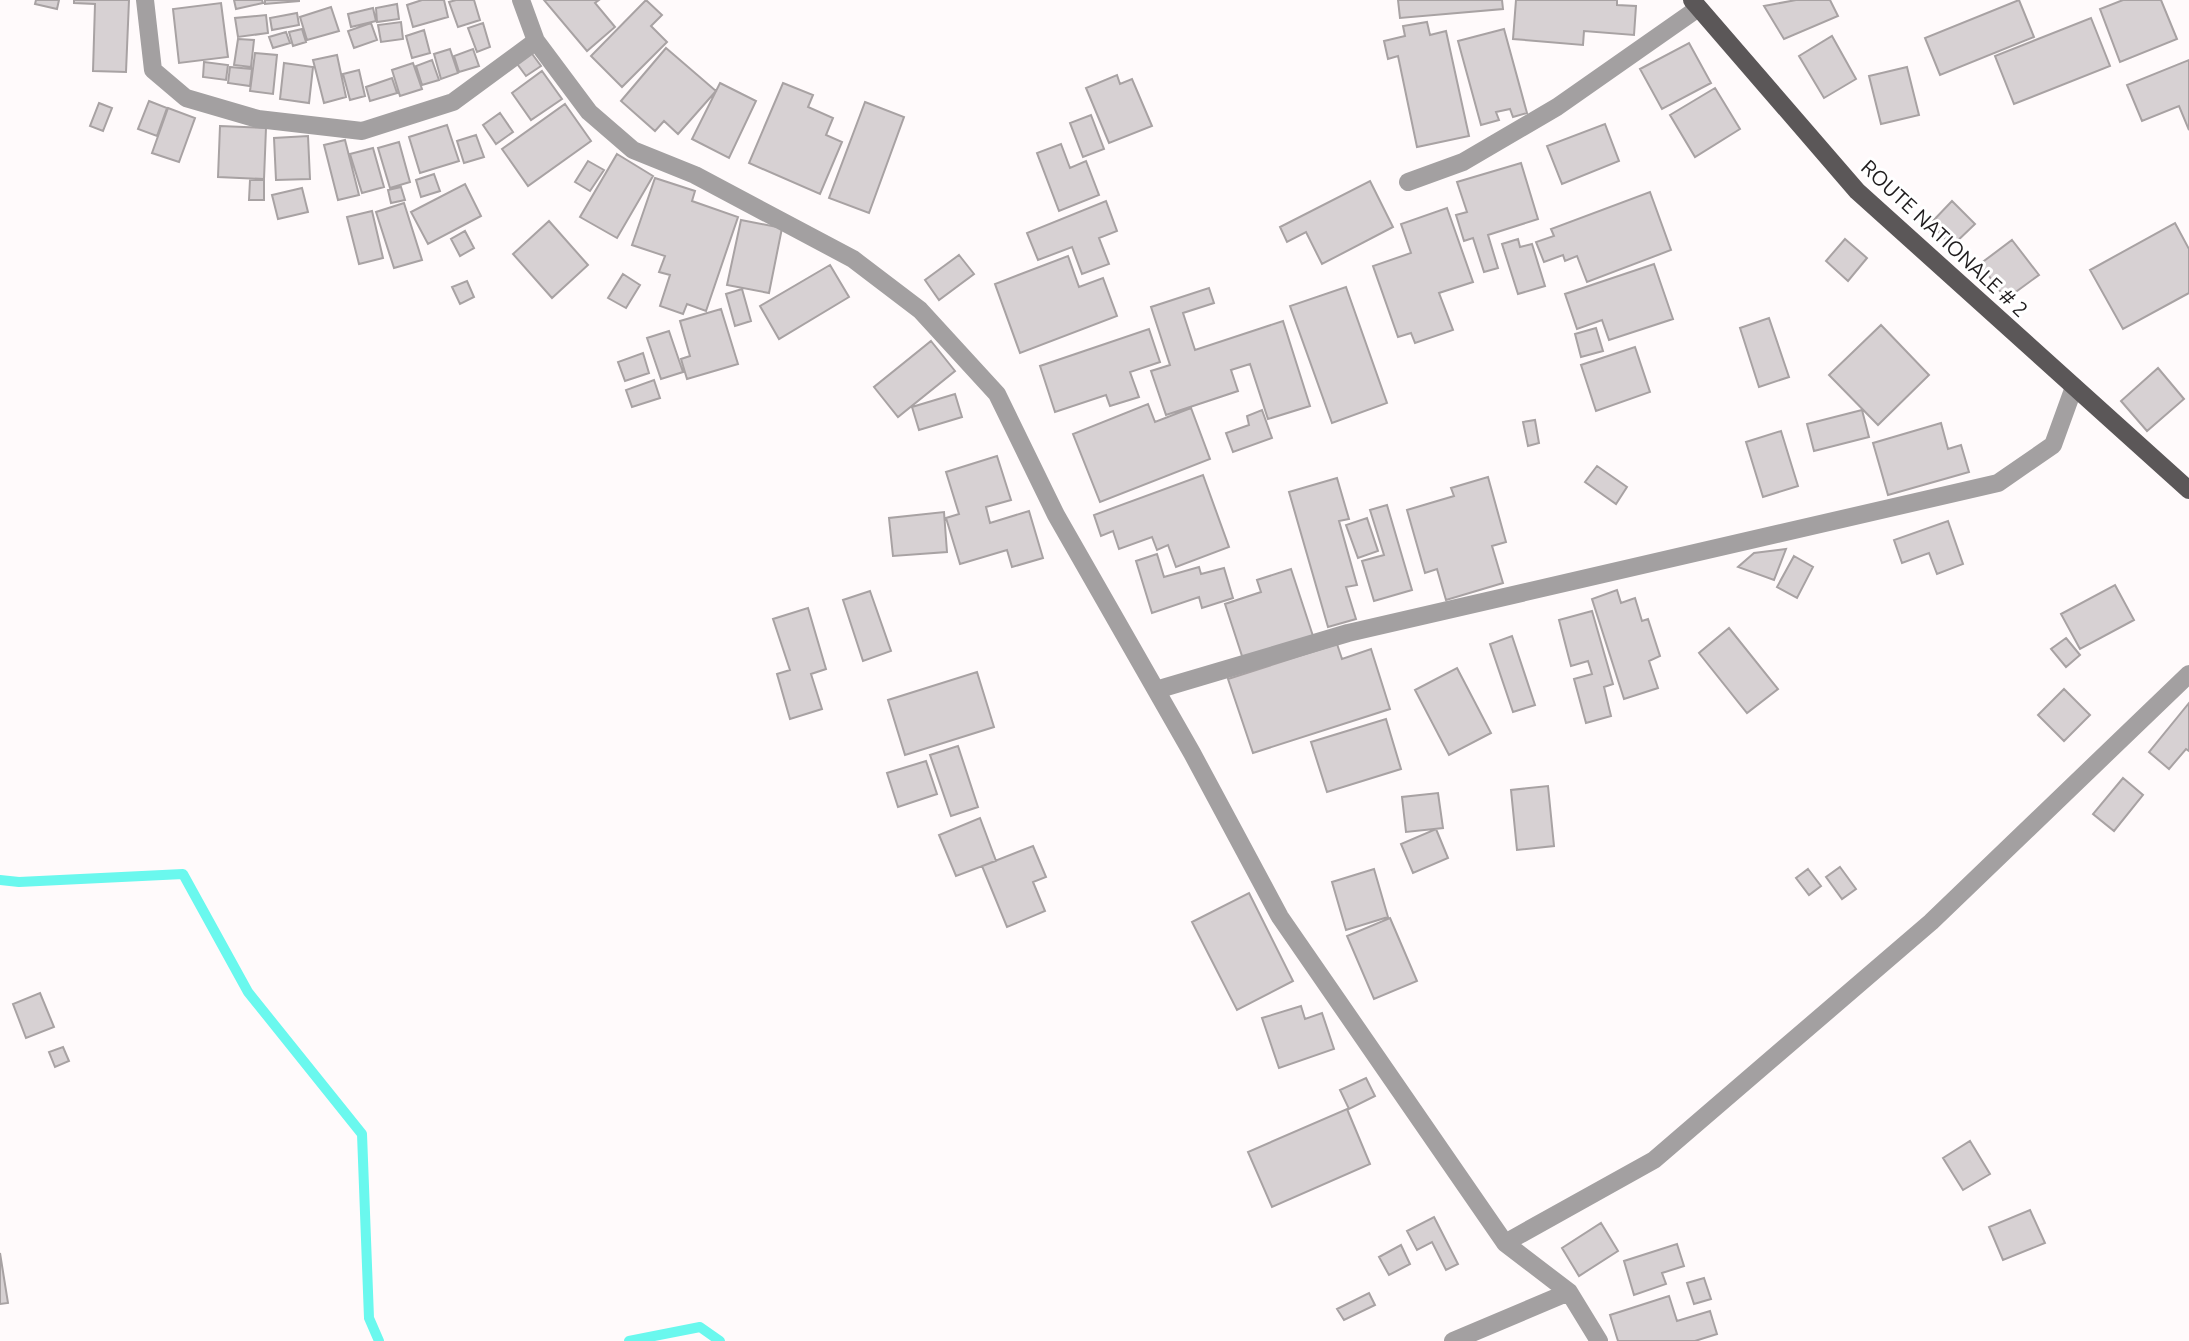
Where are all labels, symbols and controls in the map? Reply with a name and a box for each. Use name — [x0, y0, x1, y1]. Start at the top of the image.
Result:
street label: ROUTE NATIONALE # 2 — [1857, 154, 2033, 322]

